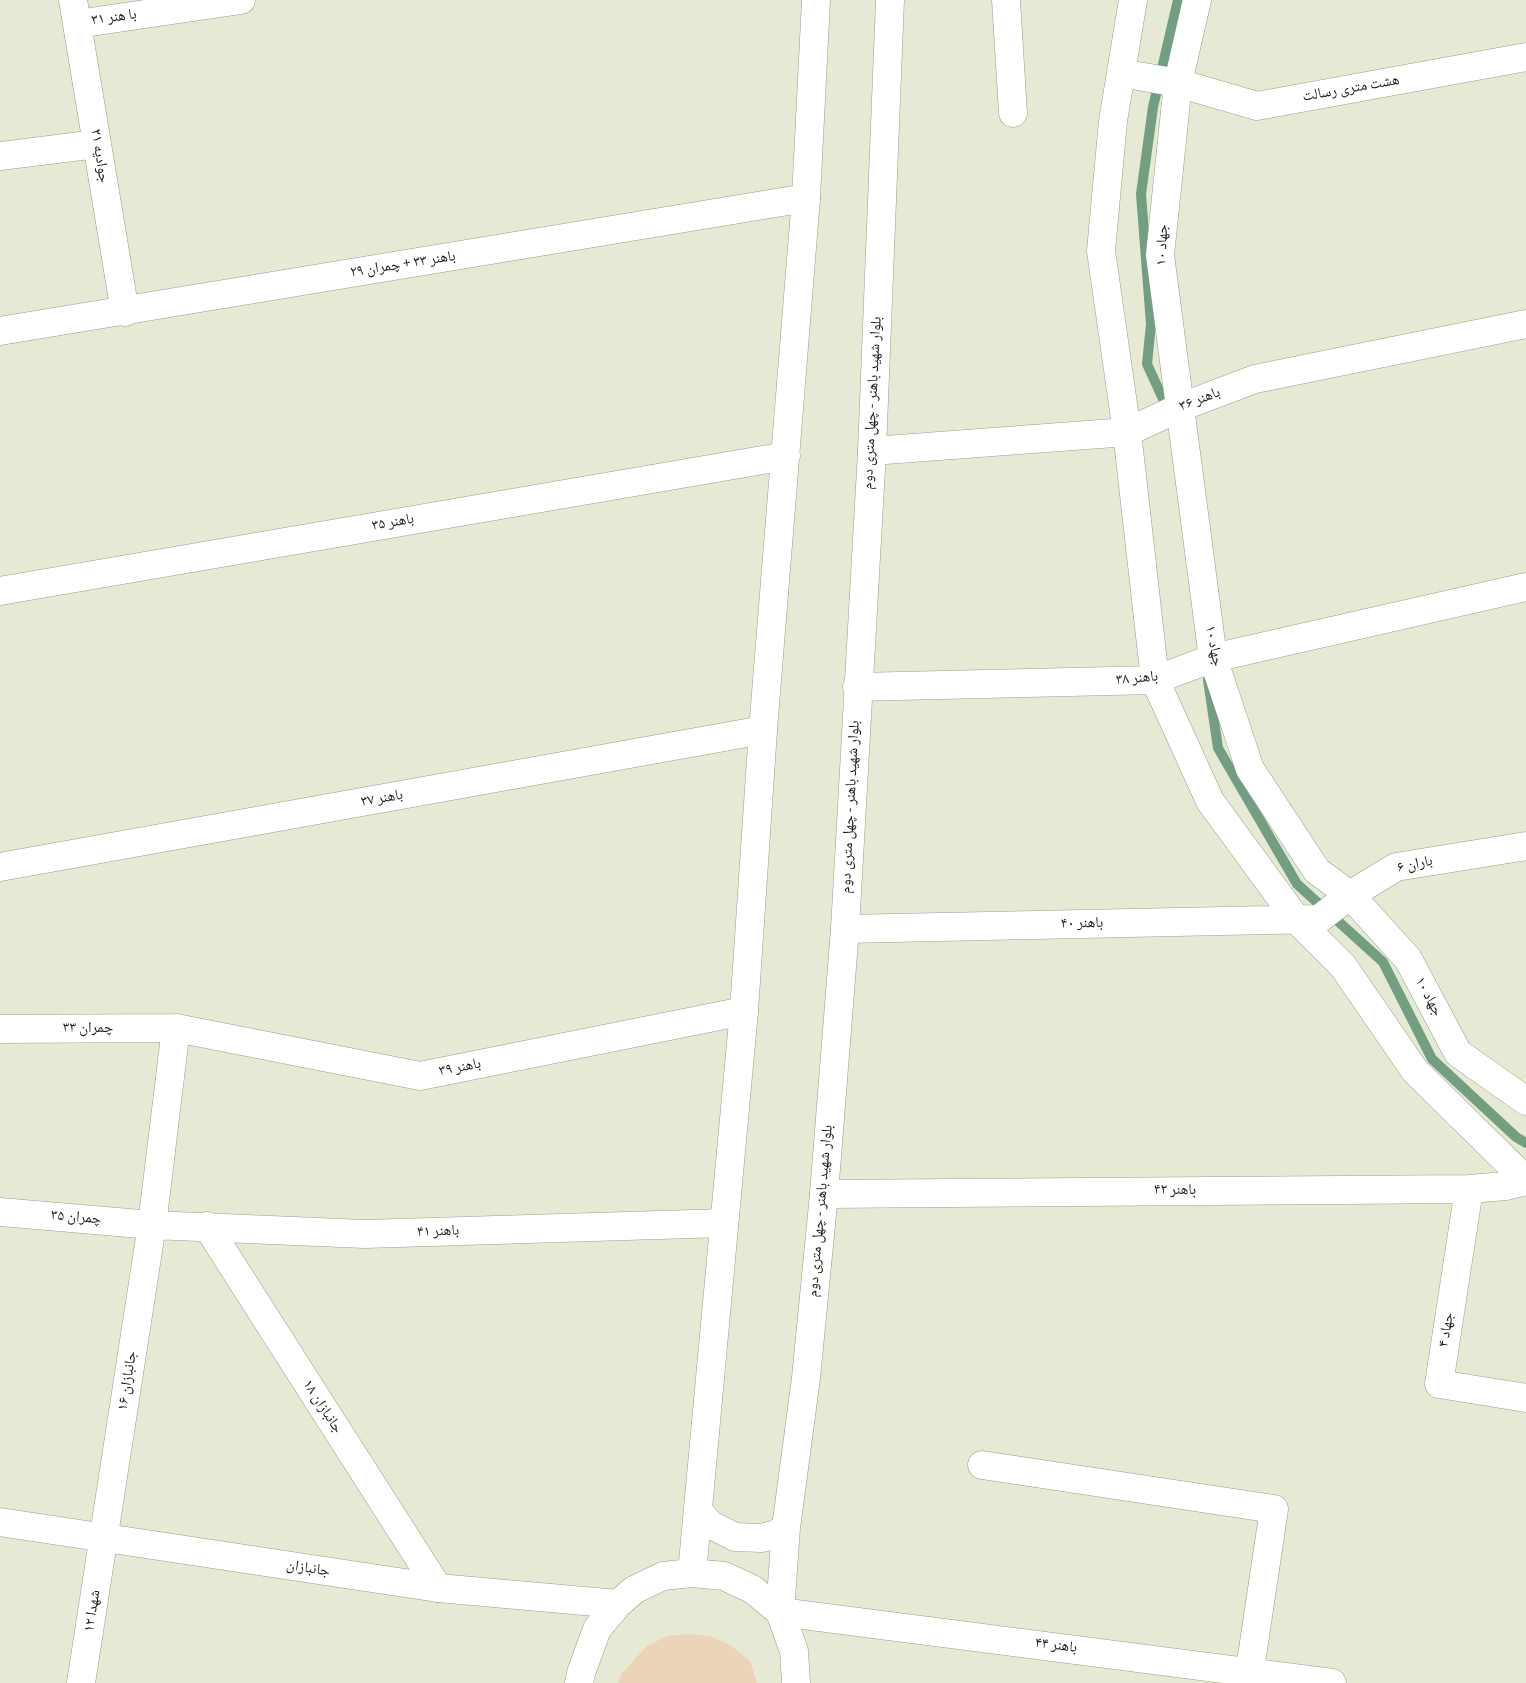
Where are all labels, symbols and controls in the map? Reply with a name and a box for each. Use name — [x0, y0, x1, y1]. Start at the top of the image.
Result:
street label: با هنر ۳۱ — [90, 6, 138, 30]
street label: هشت متری رسالت — [1301, 72, 1401, 106]
street label: جوادیه ۲۱ — [86, 128, 112, 184]
street label: جهاد ۱۰ — [1153, 224, 1173, 266]
street label: باهنر ۳۳ + چمران ۲۹ — [349, 248, 457, 282]
street label: بلوار شهید باهنر - چهل متری دوم — [859, 316, 887, 490]
street label: باهنر ۳۶ — [1177, 384, 1223, 416]
street label: باهنر ۳۵ — [371, 510, 415, 536]
street label: جهاد ۱۰ — [1200, 624, 1226, 668]
street label: باهنر ۳۸ — [1115, 668, 1159, 690]
street label: بلوار شهید باهنر - چهل متری دوم — [837, 720, 865, 894]
street label: باهنر ۳۷ — [360, 786, 404, 812]
street label: باران ۶ — [1396, 852, 1434, 878]
street label: باهنر ۴۰ — [1061, 915, 1103, 933]
street label: جهاد ۱۰ — [1410, 974, 1446, 1020]
street label: چمران ۳۳ — [63, 1020, 113, 1038]
street label: باهنر ۳۹ — [437, 1055, 483, 1081]
street label: بلوار شهید باهنر - چهل متری دوم — [804, 1124, 838, 1298]
street label: باهنر ۴۲ — [1154, 1182, 1196, 1200]
street label: چمران ۳۵ — [50, 1207, 102, 1229]
street label: باهنر ۴۱ — [416, 1222, 460, 1242]
street label: جهاد ۴ — [1435, 1311, 1459, 1349]
street label: جانبازان ۱۶ — [114, 1350, 142, 1412]
street label: جانبازان ۱۸ — [298, 1377, 346, 1437]
street label: جانبازان — [285, 1557, 331, 1581]
street label: شهدا ۱۲ — [81, 1588, 105, 1634]
street label: باهنر ۴۴ — [1034, 1634, 1078, 1658]

